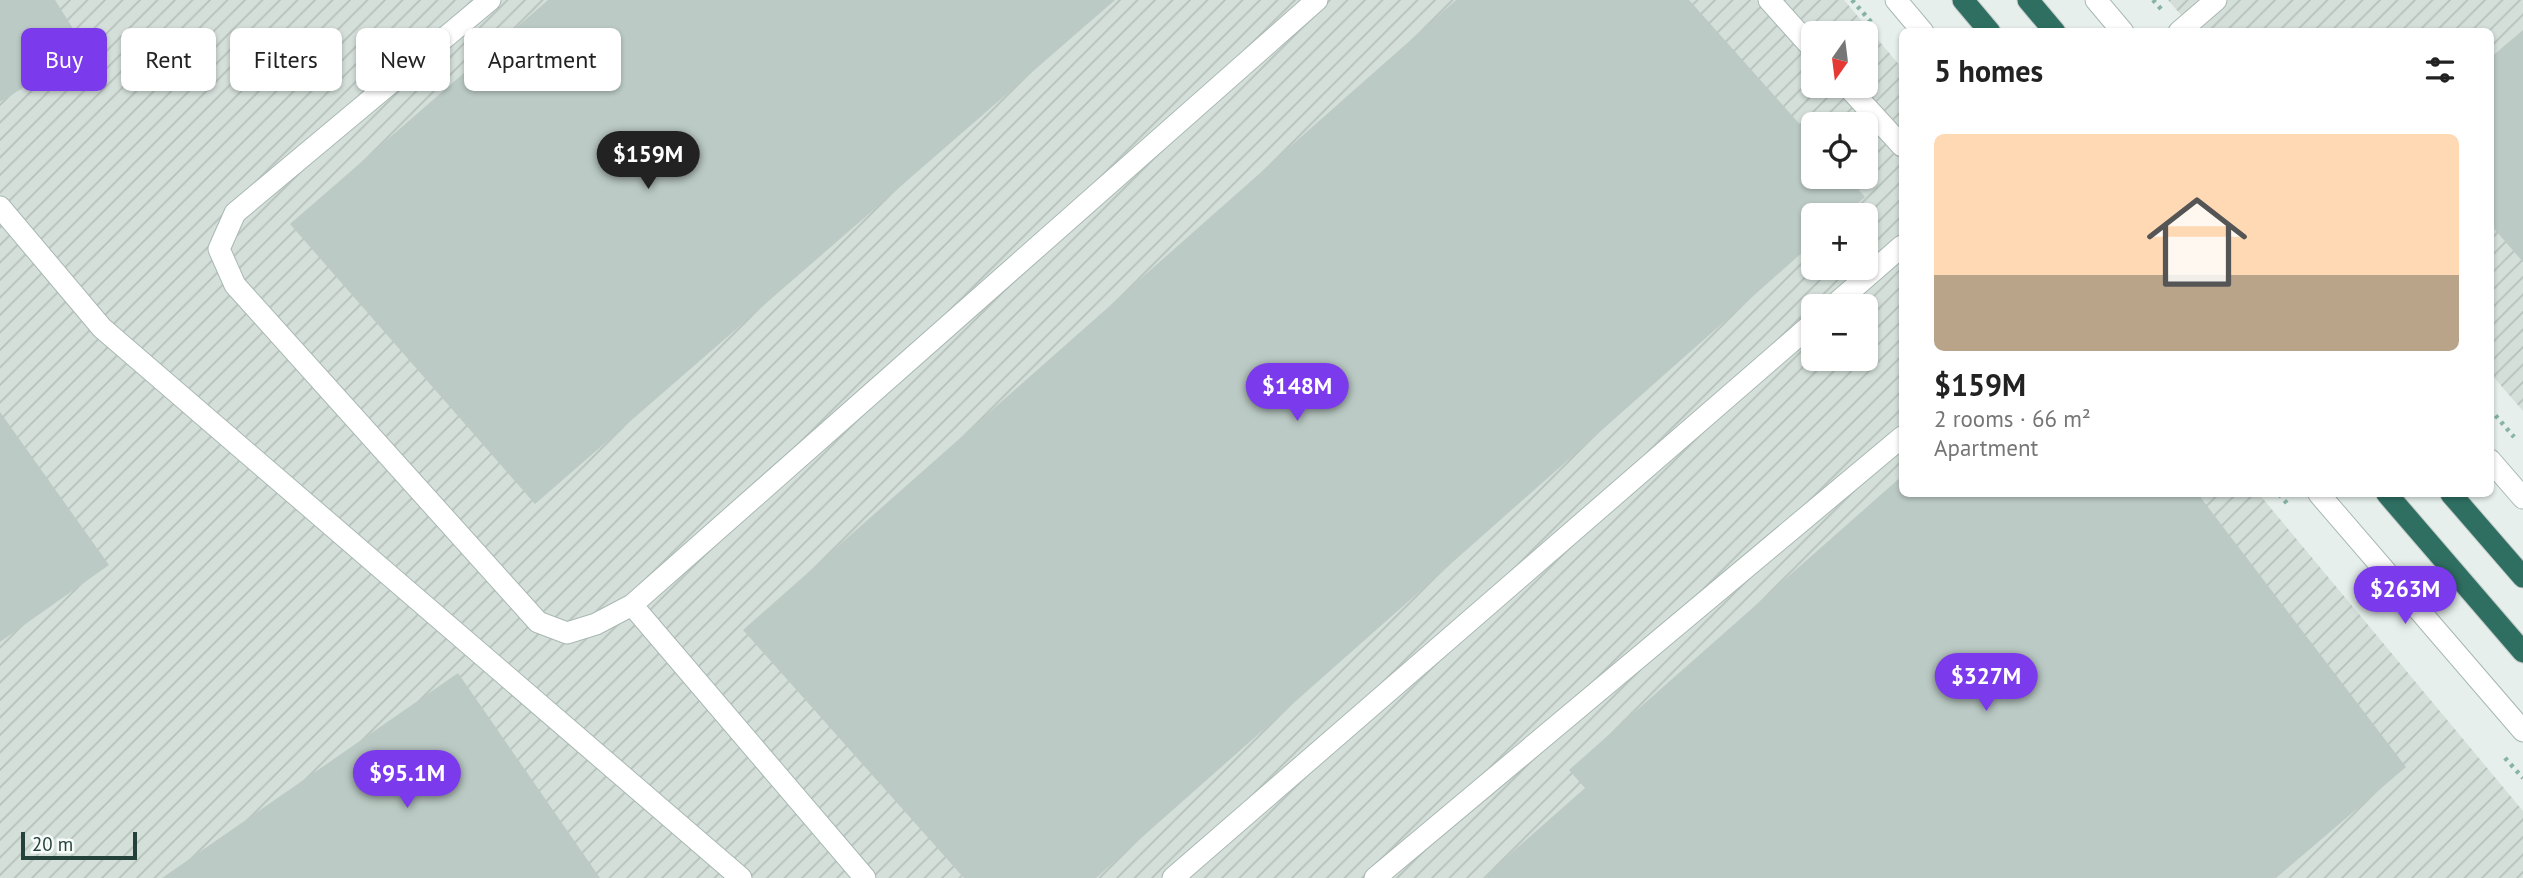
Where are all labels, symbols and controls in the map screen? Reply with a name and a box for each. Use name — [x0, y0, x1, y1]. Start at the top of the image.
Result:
north arrow — [1801, 21, 1878, 98]
map controls — [1801, 21, 1878, 371]
chip: Buy — [21, 28, 107, 91]
chip: Rent — [121, 28, 216, 91]
chip: Filters — [230, 28, 342, 91]
chip: New — [356, 28, 450, 91]
chip: Apartment — [464, 28, 621, 91]
text: 5 homes — [1934, 51, 2043, 90]
icon: filters — [2421, 51, 2459, 89]
button: locate — [1801, 112, 1878, 189]
pin: $159M — [599, 132, 697, 191]
text: $159M — [613, 139, 683, 168]
icon: home — [2134, 179, 2260, 305]
button: + — [1801, 203, 1878, 280]
button: − — [1801, 294, 1878, 371]
pin: $148M — [1248, 364, 1346, 423]
text: $159M — [1934, 365, 2026, 404]
text: $148M — [1262, 371, 1332, 400]
text: 2 rooms · 66 m² — [1934, 404, 2091, 433]
text: Apartment — [1934, 433, 2038, 462]
pin: $263M — [2356, 566, 2454, 626]
text: $263M — [2370, 574, 2440, 603]
pin: $327M — [1937, 654, 2035, 713]
text: $327M — [1951, 661, 2021, 690]
pin: $95.1M — [350, 750, 464, 810]
text: $95.1M — [369, 758, 445, 787]
scale bar — [21, 829, 136, 861]
text: 20 m — [32, 832, 73, 856]

